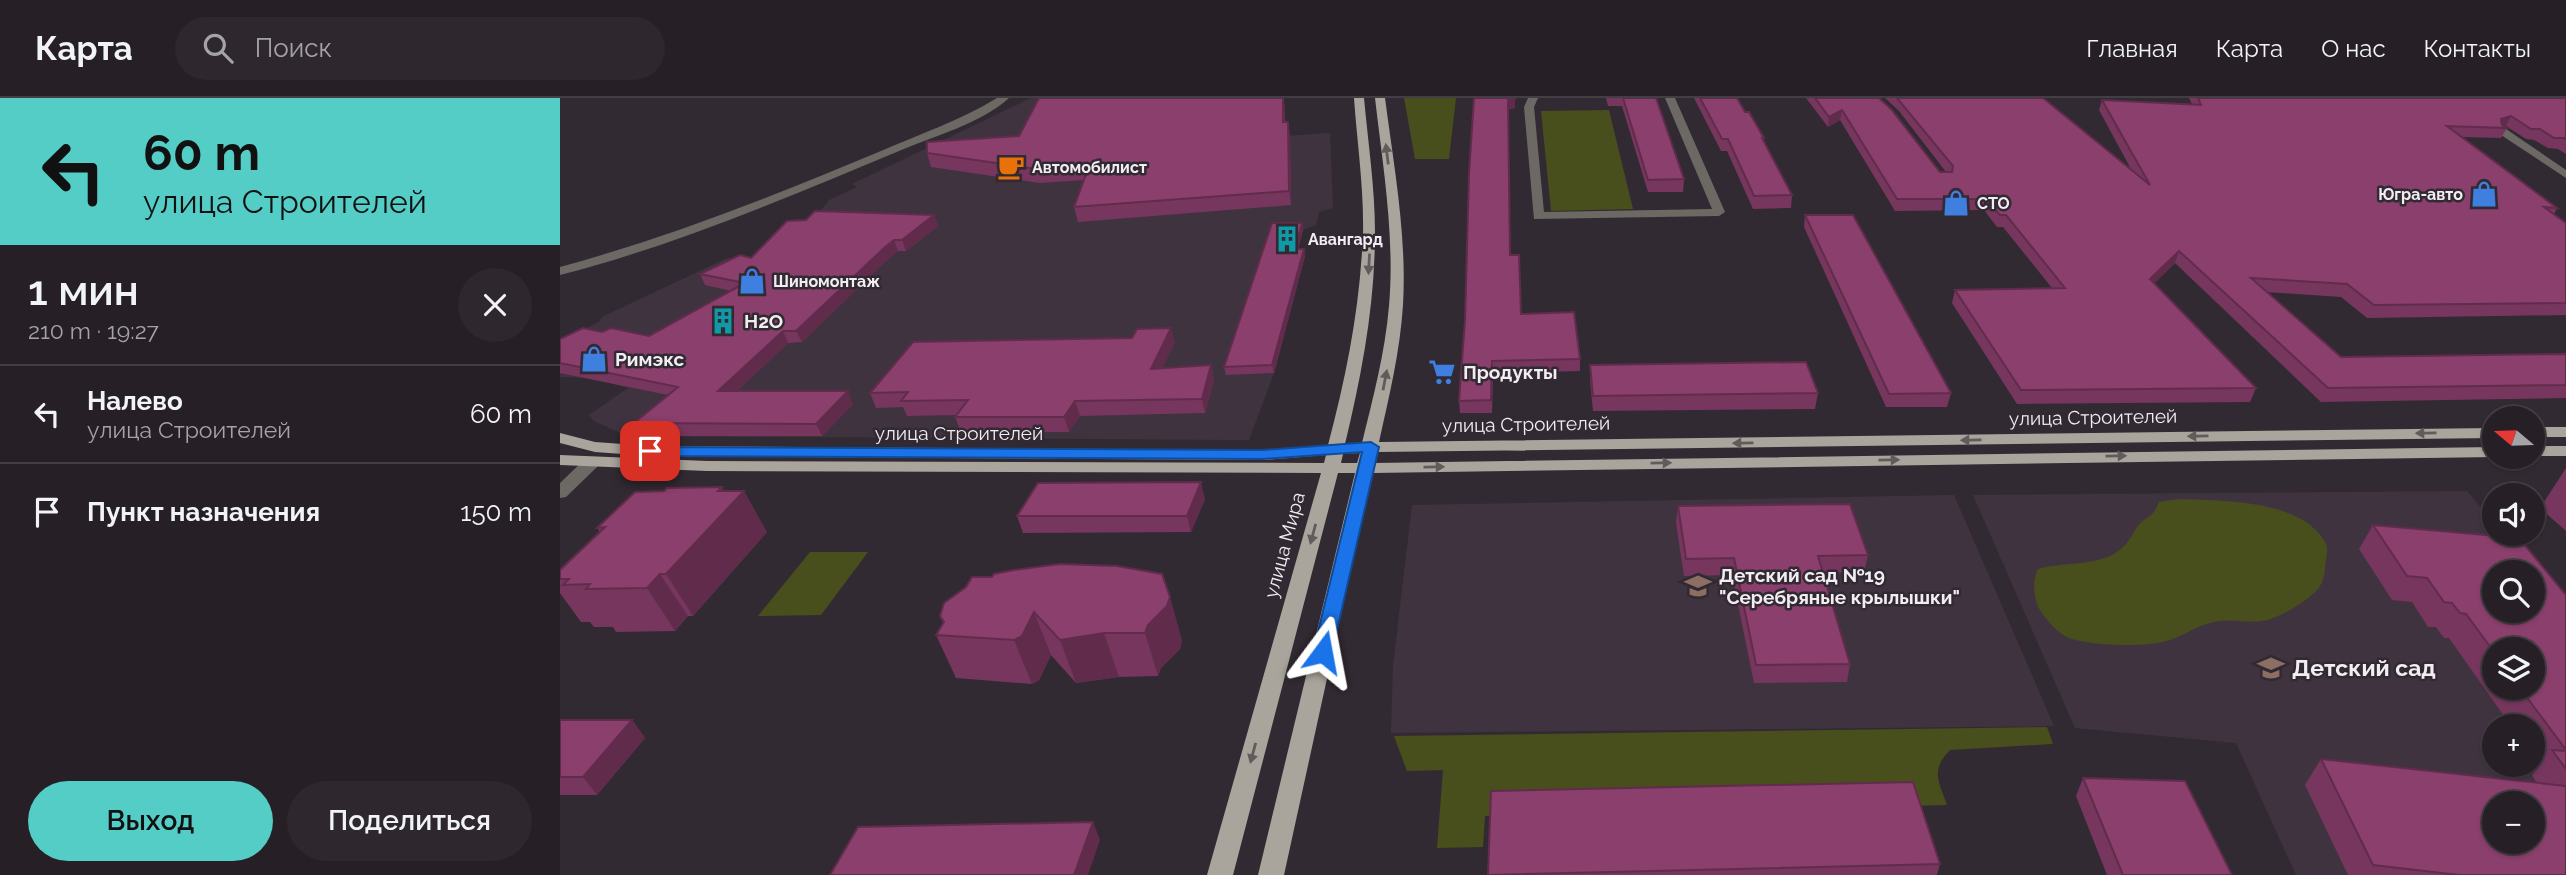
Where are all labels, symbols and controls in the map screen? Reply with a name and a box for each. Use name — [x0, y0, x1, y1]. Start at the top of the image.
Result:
search box — [175, 17, 665, 80]
text: Карта — [35, 29, 133, 68]
icon: search — [199, 29, 237, 67]
text: Поиск — [255, 33, 332, 63]
text: Главная — [2086, 34, 2178, 63]
text: Карта — [2216, 34, 2283, 63]
text: О нас — [2321, 34, 2386, 63]
text: Контакты — [2424, 34, 2531, 63]
text: 60 m — [143, 124, 260, 181]
icon: left — [28, 126, 119, 217]
one-way arrow — [1381, 143, 1392, 165]
cafe icon: Автомобилист — [996, 152, 1026, 182]
place label: Автомобилист — [1032, 158, 1147, 177]
shop icon: Югра-авто — [2469, 179, 2499, 209]
text: улица Строителей — [143, 183, 427, 220]
place label: Югра-авто — [2378, 185, 2463, 204]
shop icon: СТО — [1941, 188, 1971, 218]
place label: СТО — [1977, 194, 2010, 213]
building icon: Авангард — [1272, 224, 1302, 254]
place label: Авангард — [1308, 230, 1383, 249]
one-way arrow — [1363, 253, 1374, 275]
text: 1 мин — [28, 266, 139, 315]
shop icon: Шиномонтаж — [737, 266, 767, 296]
button: close — [458, 268, 532, 342]
place label: Шиномонтаж — [773, 272, 880, 291]
building icon: H2O — [708, 306, 738, 336]
place label: H2O — [744, 310, 783, 332]
text: 210 m · 19:27 — [28, 317, 159, 344]
shop icon: Римэкс — [579, 344, 609, 374]
place label: Римэкс — [615, 348, 685, 370]
supermarket icon: Продукты — [1427, 357, 1457, 387]
place label: Продукты — [1463, 361, 1558, 383]
one-way arrow — [1380, 369, 1391, 391]
text: Налево — [87, 386, 183, 416]
icon: left — [28, 395, 66, 433]
text: 60 m — [470, 399, 532, 429]
street label: улица Строителей — [2009, 405, 2177, 429]
north arrow — [2482, 406, 2544, 469]
map controls — [2482, 406, 2545, 854]
street label: улица Строителей — [1442, 412, 1610, 436]
text: улица Строителей — [87, 416, 291, 443]
pin — [620, 421, 680, 481]
street label: улица Строителей — [875, 422, 1043, 444]
one-way arrow — [2414, 428, 2436, 439]
one-way arrow — [2187, 431, 2209, 442]
icon: arrive — [631, 432, 669, 470]
one-way arrow — [1959, 434, 1981, 446]
one-way arrow — [1732, 437, 1754, 449]
one-way arrow — [2106, 451, 2128, 462]
one-way arrow — [1878, 454, 1900, 466]
one-way arrow — [1651, 458, 1673, 469]
one-way arrow — [1423, 461, 1445, 473]
button: sound — [2482, 483, 2545, 546]
street label: улица Мира — [1259, 490, 1309, 600]
icon: arrive — [28, 493, 66, 531]
text: Пункт назначения — [87, 497, 320, 527]
text: 150 m — [460, 497, 532, 527]
one-way arrow — [1307, 524, 1317, 545]
button: search — [2482, 560, 2545, 623]
place label: Детский сад №19 "Серебряные крылышки" — [1719, 564, 1960, 608]
school or university icon: Детский сад №19 "Серебряные крылышки" — [1683, 571, 1713, 601]
position arrow — [1286, 615, 1360, 689]
button: layers — [2482, 637, 2545, 700]
school or university icon: Детский сад — [2256, 653, 2286, 683]
place label: Детский сад — [2292, 654, 2436, 681]
button: + — [2482, 714, 2545, 777]
one-way arrow — [1247, 743, 1258, 765]
button: Выход — [28, 781, 273, 861]
button: Поделиться — [287, 781, 532, 861]
button: − — [2482, 791, 2545, 854]

